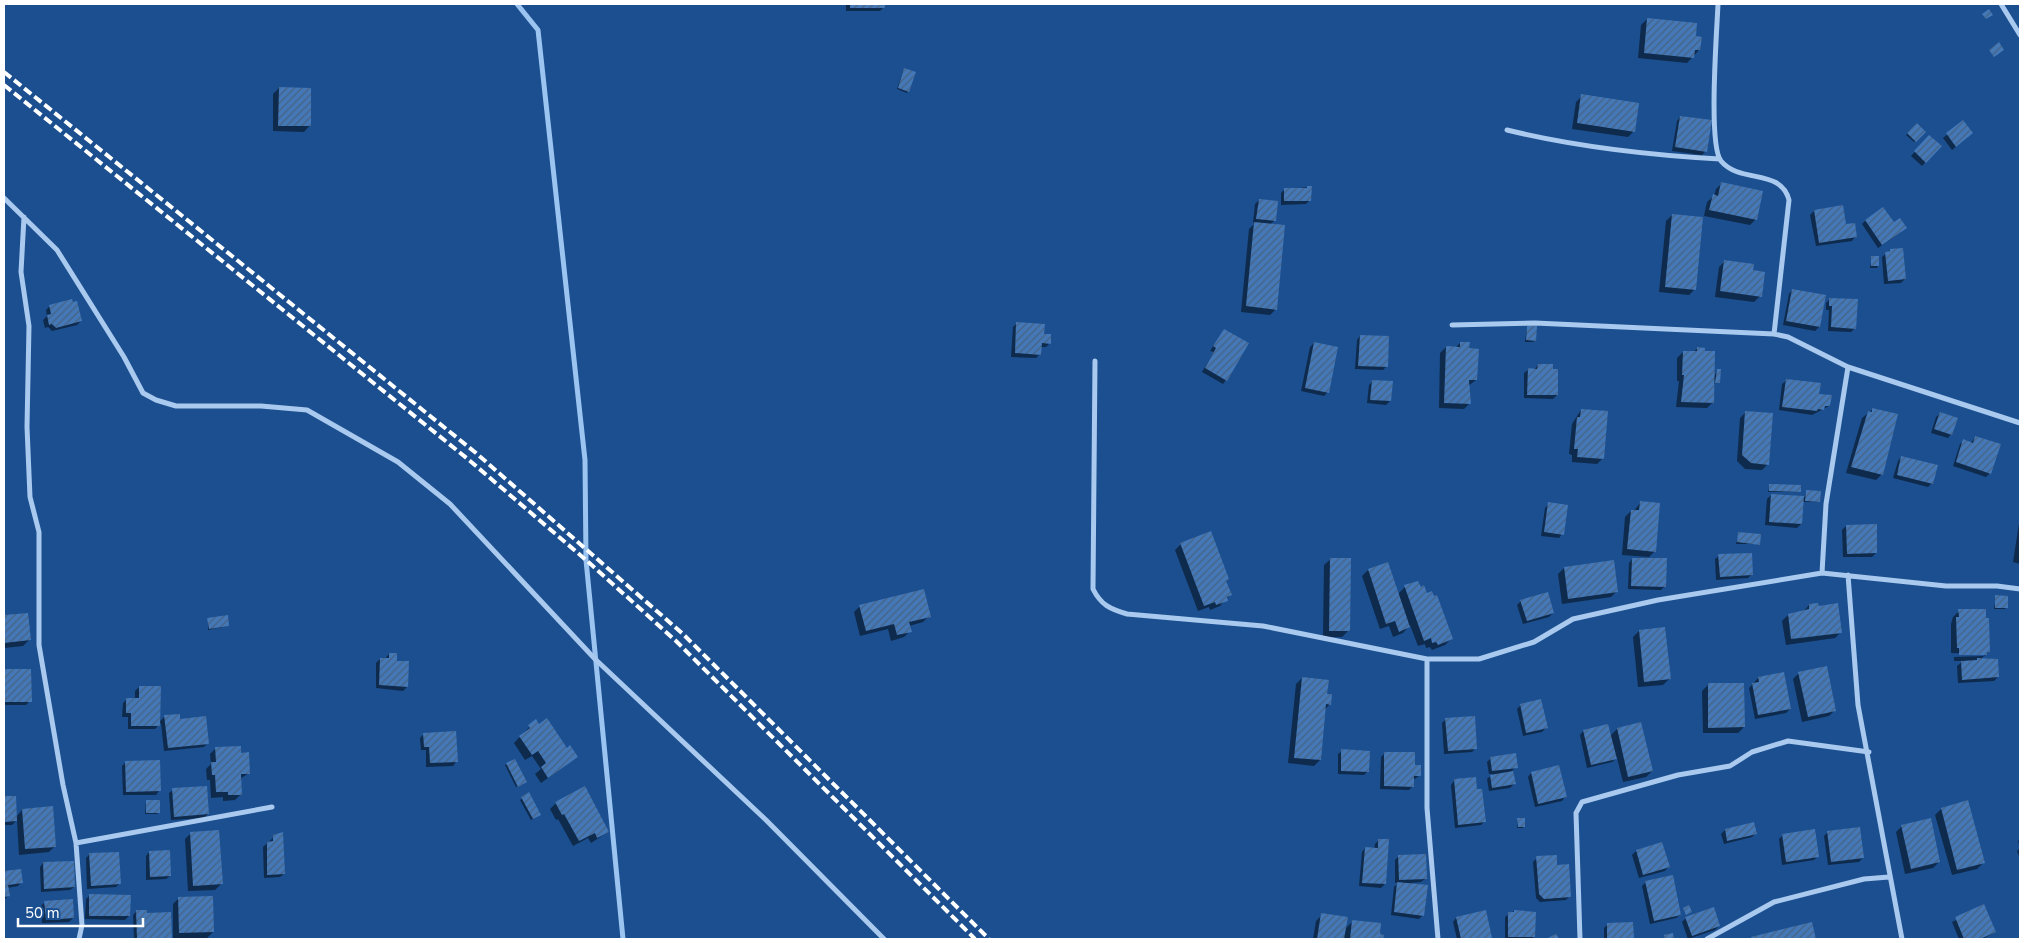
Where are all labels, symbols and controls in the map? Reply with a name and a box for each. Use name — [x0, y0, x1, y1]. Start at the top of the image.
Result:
scale bar — [18, 896, 142, 928]
text: 50 m — [25, 903, 60, 923]

